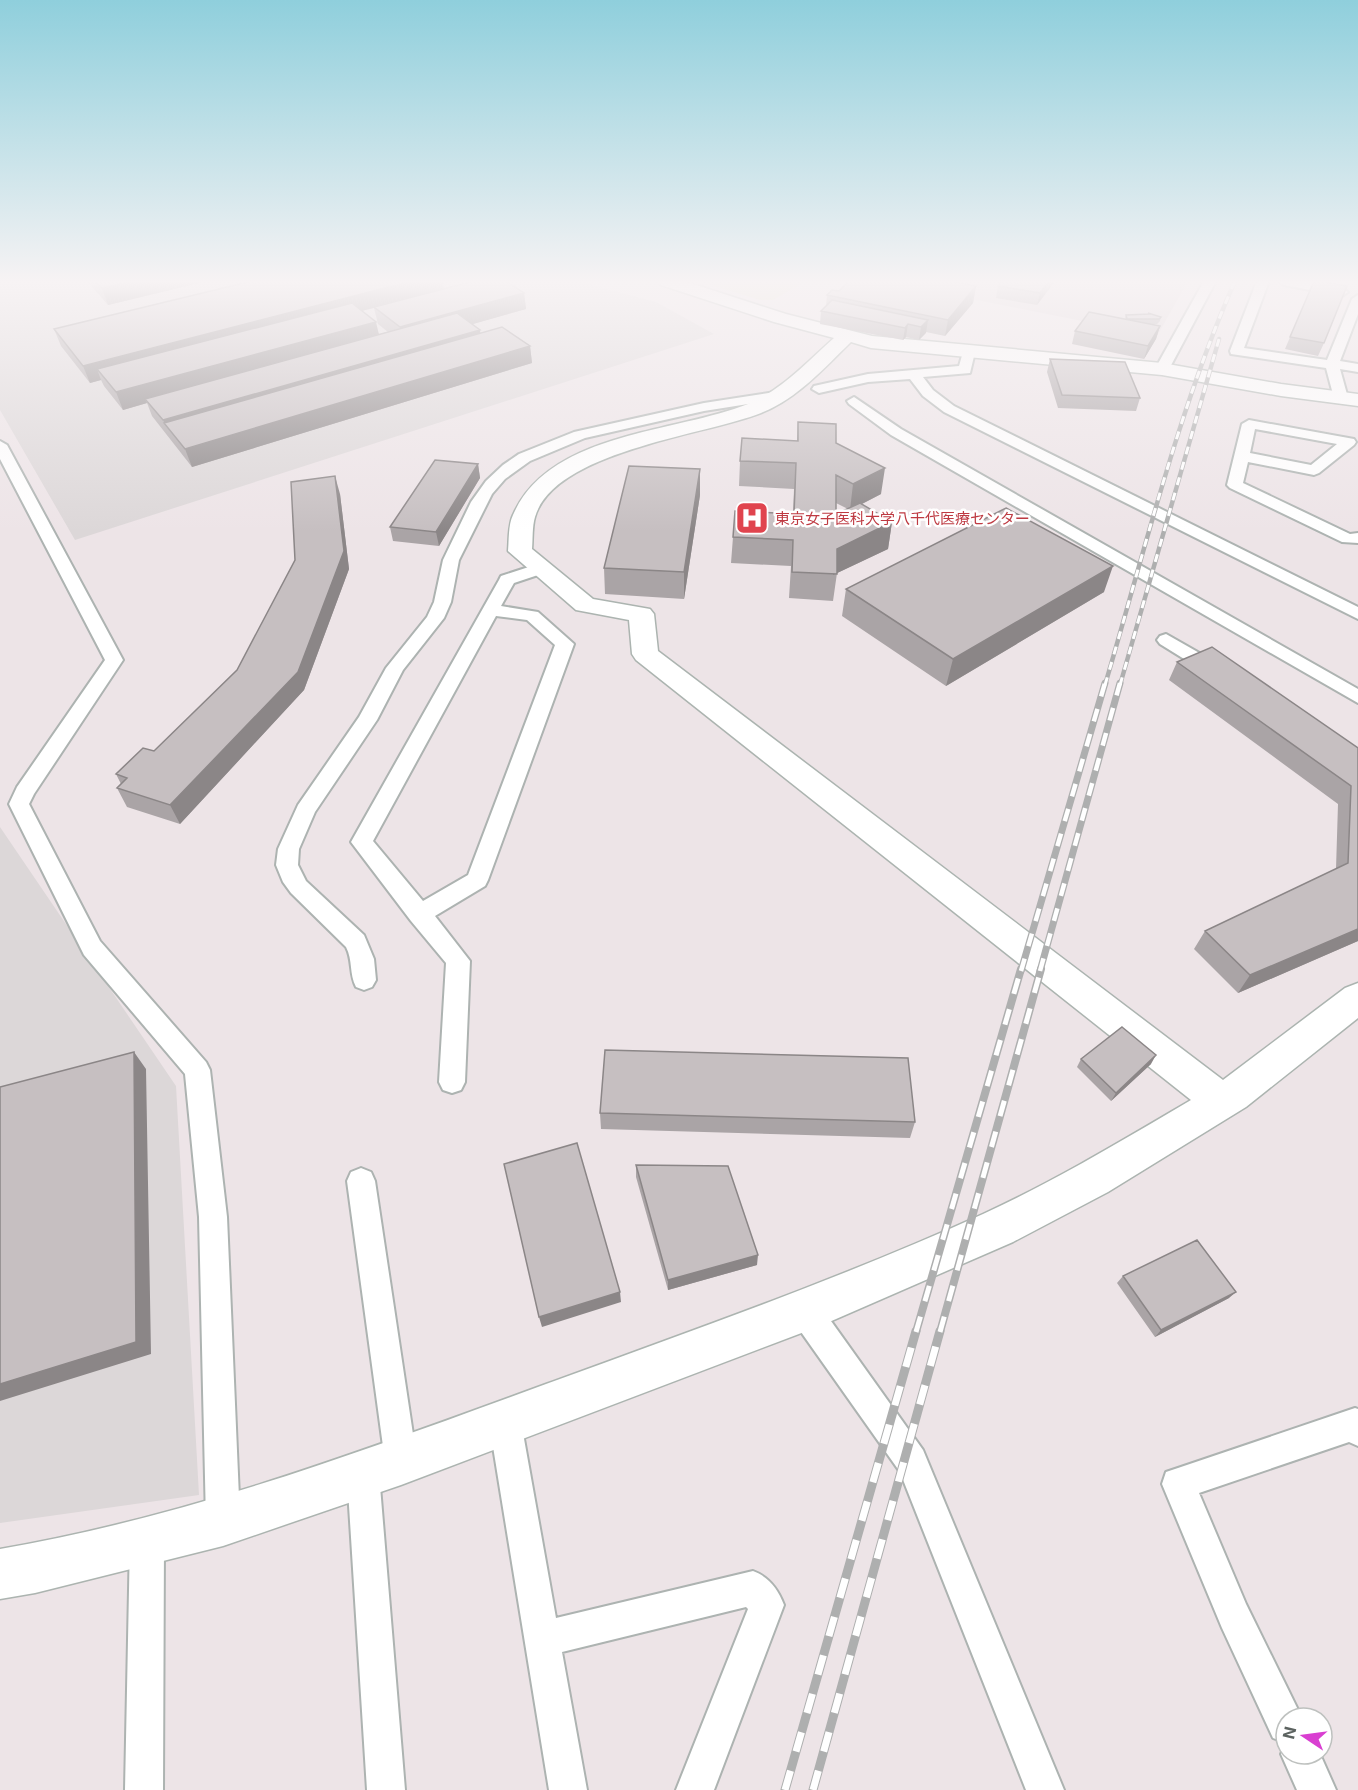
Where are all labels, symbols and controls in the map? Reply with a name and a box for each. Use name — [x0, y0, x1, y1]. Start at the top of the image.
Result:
hospital icon: 東京女子医科大学八千代医療センター — [734, 500, 770, 536]
place label: 東京女子医科大学八千代医療センター — [775, 509, 1030, 528]
north arrow — [1274, 1706, 1334, 1766]
text: N — [1278, 1724, 1301, 1741]

